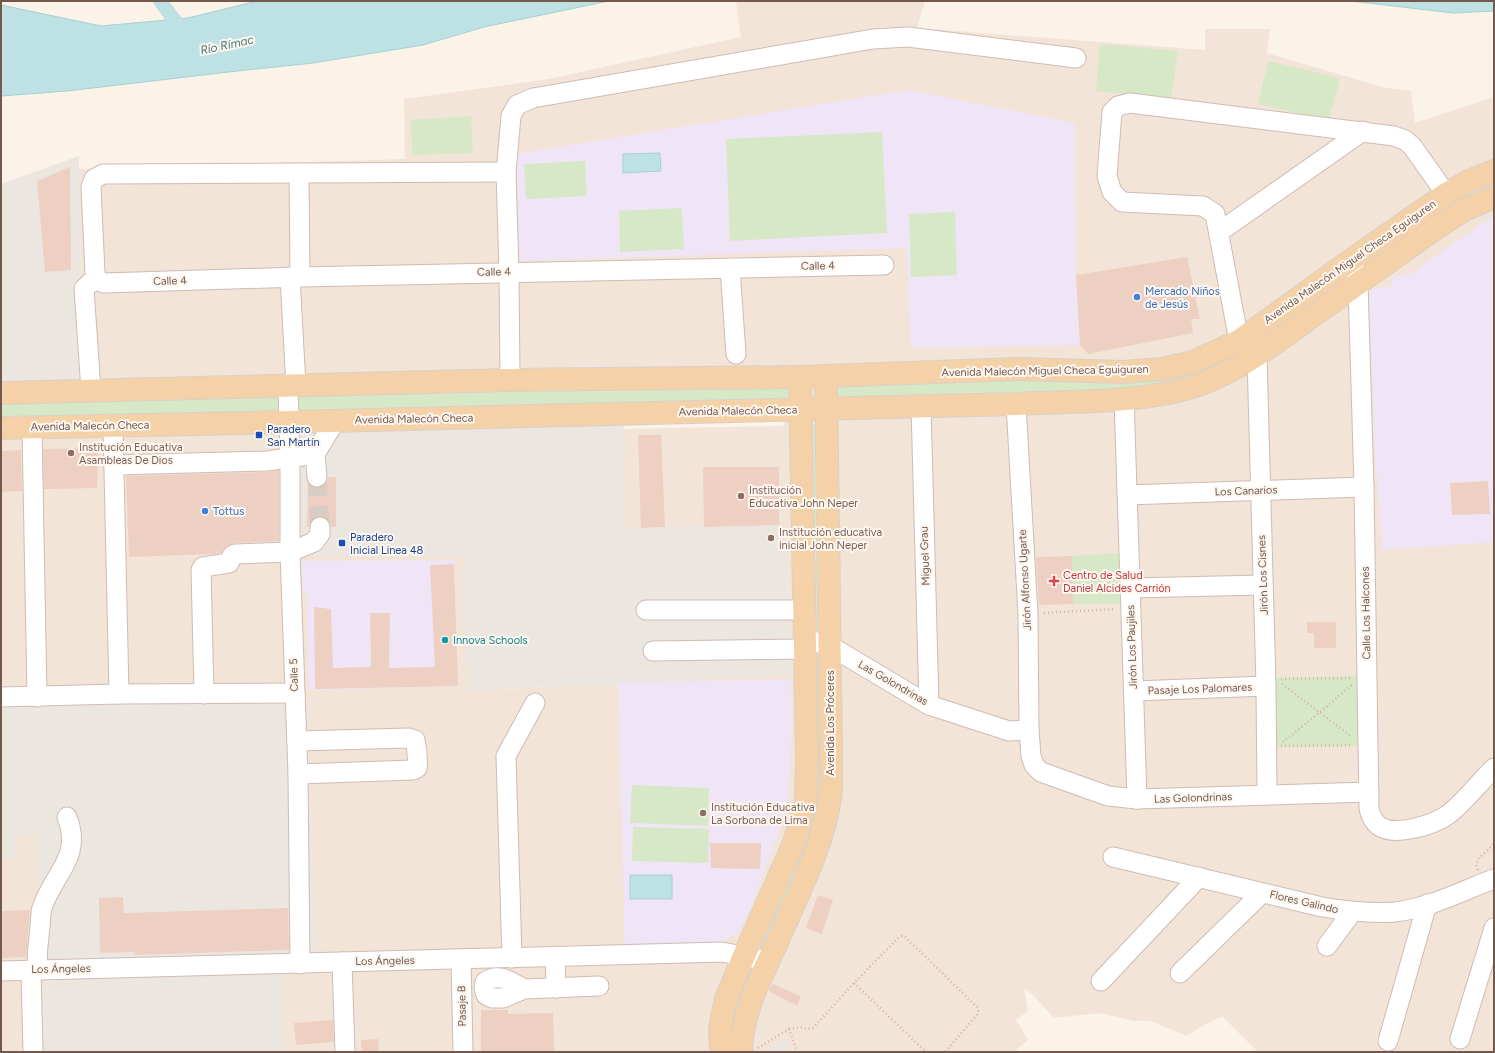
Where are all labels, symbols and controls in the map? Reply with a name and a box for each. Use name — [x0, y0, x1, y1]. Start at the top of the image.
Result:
water label: Río Rímac — [199, 32, 255, 57]
street label: Avenida Malecón Miguel Checa Eguiguren — [1261, 197, 1439, 327]
street label: Calle 4 — [801, 259, 835, 273]
street label: Calle 4 — [477, 265, 511, 279]
street label: Calle 4 — [153, 274, 187, 288]
place label: Mercado Niños de Jesús — [1145, 285, 1220, 311]
marker: Mercado Niños de Jesús — [1132, 292, 1142, 302]
street label: Avenida Malecón Miguel Checa Eguiguren — [941, 363, 1149, 379]
street label: Avenida Malecón Checa — [679, 403, 797, 419]
street label: Avenida Malecón Checa — [355, 411, 473, 427]
street label: Avenida Malecón Checa — [31, 418, 149, 434]
place label: Paradero San Martín — [267, 423, 320, 449]
marker: Paradero San Martín — [254, 430, 264, 440]
place label: Institución Educativa Asambleas De Dios — [79, 441, 183, 467]
marker: Institución Educativa Asambleas De Dios — [66, 448, 76, 458]
street label: Los Canarios — [1214, 483, 1278, 499]
place label: Institución Educativa John Neper — [749, 484, 858, 510]
marker: Institución Educativa John Neper — [736, 491, 746, 501]
place label: Tottus — [213, 505, 244, 518]
marker: Tottus — [200, 506, 210, 516]
place label: Institución educativa inicial John Neper — [779, 526, 882, 552]
street label: Miguel Grau — [917, 526, 933, 586]
street label: Jirón Alfonso Ugarte — [1016, 529, 1034, 631]
place label: Paradero Inicial Linea 48 — [350, 531, 423, 557]
marker: Institución educativa inicial John Neper — [766, 533, 776, 543]
street label: Jirón Los Cisnes — [1255, 535, 1271, 615]
marker: Paradero Inicial Linea 48 — [337, 538, 347, 548]
street label: Calle Los Halcones — [1359, 566, 1373, 660]
place label: Centro de Salud Daniel Alcides Carrión — [1063, 569, 1171, 595]
marker: Centro de Salud Daniel Alcides Carrión — [1048, 575, 1060, 587]
street label: Jirón Los Paujiles — [1124, 605, 1140, 689]
place label: Innova Schools — [453, 634, 528, 647]
marker: Innova Schools — [440, 635, 450, 645]
street label: Calle 5 — [287, 658, 301, 692]
street label: Las Golondrinas — [856, 658, 930, 708]
street label: Avenida Los Próceres — [824, 670, 837, 776]
street label: Pasaje Los Palomares — [1147, 681, 1253, 697]
street label: Las Golondrinas — [1154, 790, 1232, 806]
place label: Institución Educativa La Sorbona de Lima — [711, 801, 815, 827]
marker: Institución Educativa La Sorbona de Lima — [698, 808, 708, 818]
street label: Flores Galindo — [1268, 888, 1340, 916]
street label: Los Ángeles — [355, 954, 415, 968]
street label: Los Ángeles — [31, 962, 91, 976]
street label: Pasaje B — [455, 985, 469, 1027]

